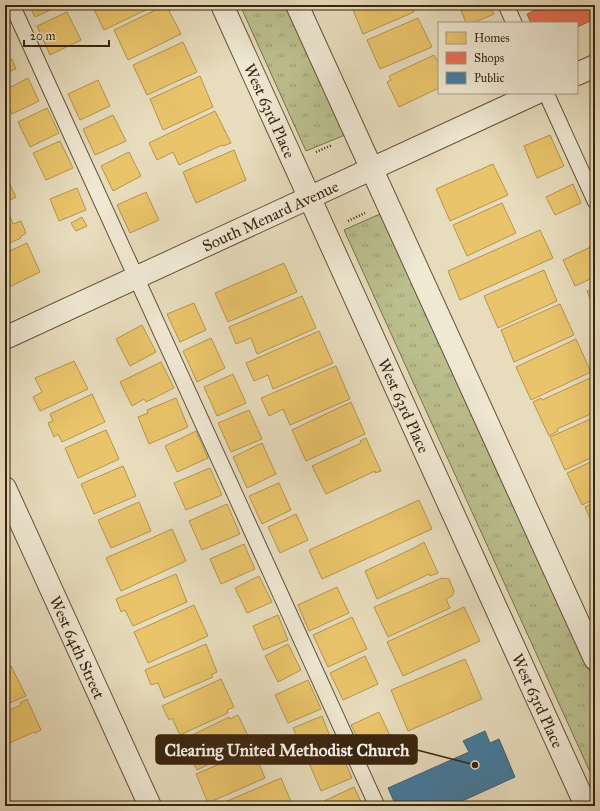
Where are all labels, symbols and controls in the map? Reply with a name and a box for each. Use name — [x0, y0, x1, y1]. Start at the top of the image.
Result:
scale bar — [24, 22, 109, 48]
legend — [438, 22, 578, 94]
text: 20 m — [30, 29, 56, 43]
text: Homes — [474, 31, 510, 45]
text: Shops — [474, 51, 504, 65]
street label: West 63rd Place — [240, 60, 300, 161]
text: Public — [474, 71, 505, 85]
street label: South Menard Avenue — [199, 176, 342, 255]
street label: West 63rd Place — [374, 355, 434, 456]
street label: West 64th Street — [46, 593, 109, 702]
street label: West 63rd Place — [508, 650, 568, 751]
callout: Clearing United Methodist Church — [156, 735, 417, 764]
text: Clearing United Methodist Church — [165, 740, 410, 761]

